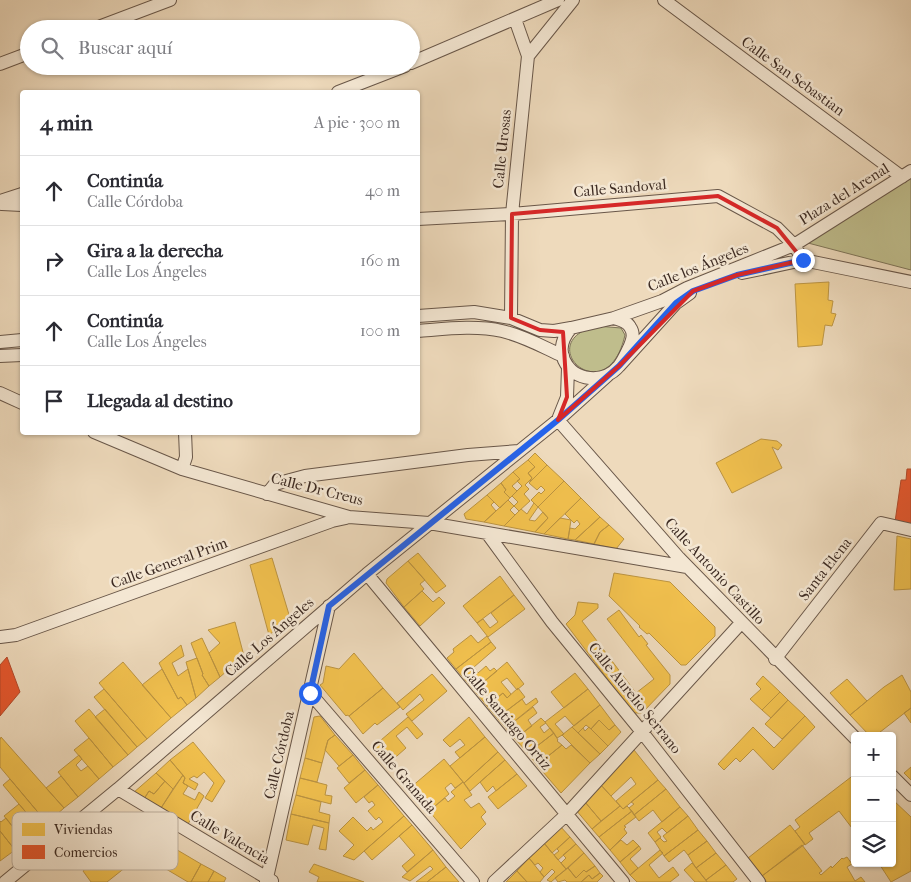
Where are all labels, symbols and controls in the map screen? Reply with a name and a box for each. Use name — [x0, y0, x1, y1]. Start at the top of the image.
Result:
search box — [20, 20, 420, 75]
street label: Calle San Sebastian — [738, 32, 848, 120]
icon: search — [38, 34, 66, 62]
text: Buscar aquí — [78, 37, 172, 59]
street label: Calle Urosas — [489, 108, 515, 189]
text: 4 min — [40, 111, 93, 135]
text: A pie · 300 m — [314, 113, 400, 132]
street label: Plaza del Arenal — [796, 159, 892, 229]
text: Continúa — [87, 170, 163, 192]
street label: Calle Sandoval — [573, 175, 667, 201]
icon: ahead — [40, 177, 68, 205]
text: 40 m — [365, 181, 400, 200]
text: Calle Córdoba — [87, 192, 183, 211]
street label: Calle los Ángeles — [645, 238, 751, 295]
text: Gira a la derecha — [87, 240, 223, 262]
icon: right — [40, 247, 68, 275]
route end — [792, 249, 815, 272]
text: 160 m — [360, 251, 400, 270]
text: Calle Los Ángeles — [87, 262, 207, 281]
text: Continúa — [87, 310, 163, 332]
icon: ahead — [40, 317, 68, 345]
text: 100 m — [360, 321, 400, 340]
text: Calle Los Ángeles — [87, 332, 207, 351]
icon: arrive — [40, 387, 68, 415]
text: Llegada al destino — [87, 390, 233, 412]
street label: Calle Dr Creus — [269, 469, 366, 509]
street label: Calle Antonio Castillo — [661, 514, 769, 628]
street label: Calle General Prim — [108, 533, 230, 592]
street label: Santa Elena — [795, 533, 856, 604]
street label: Calle Los Ángeles — [221, 593, 318, 681]
street label: Calle Aurelio Serrano — [585, 639, 686, 758]
street label: Calle Santiago Ortiz — [459, 663, 556, 774]
route start — [299, 682, 322, 705]
street label: Calle Córdoba — [260, 708, 298, 801]
map controls — [851, 732, 896, 867]
button: + — [851, 732, 896, 777]
street label: Calle Granada — [368, 737, 441, 818]
button: − — [851, 777, 896, 822]
street label: Calle Valencia — [187, 806, 274, 868]
legend — [12, 812, 178, 870]
text: Viviendas — [53, 821, 112, 838]
button: layers — [851, 822, 896, 867]
text: Comercios — [54, 844, 117, 861]

